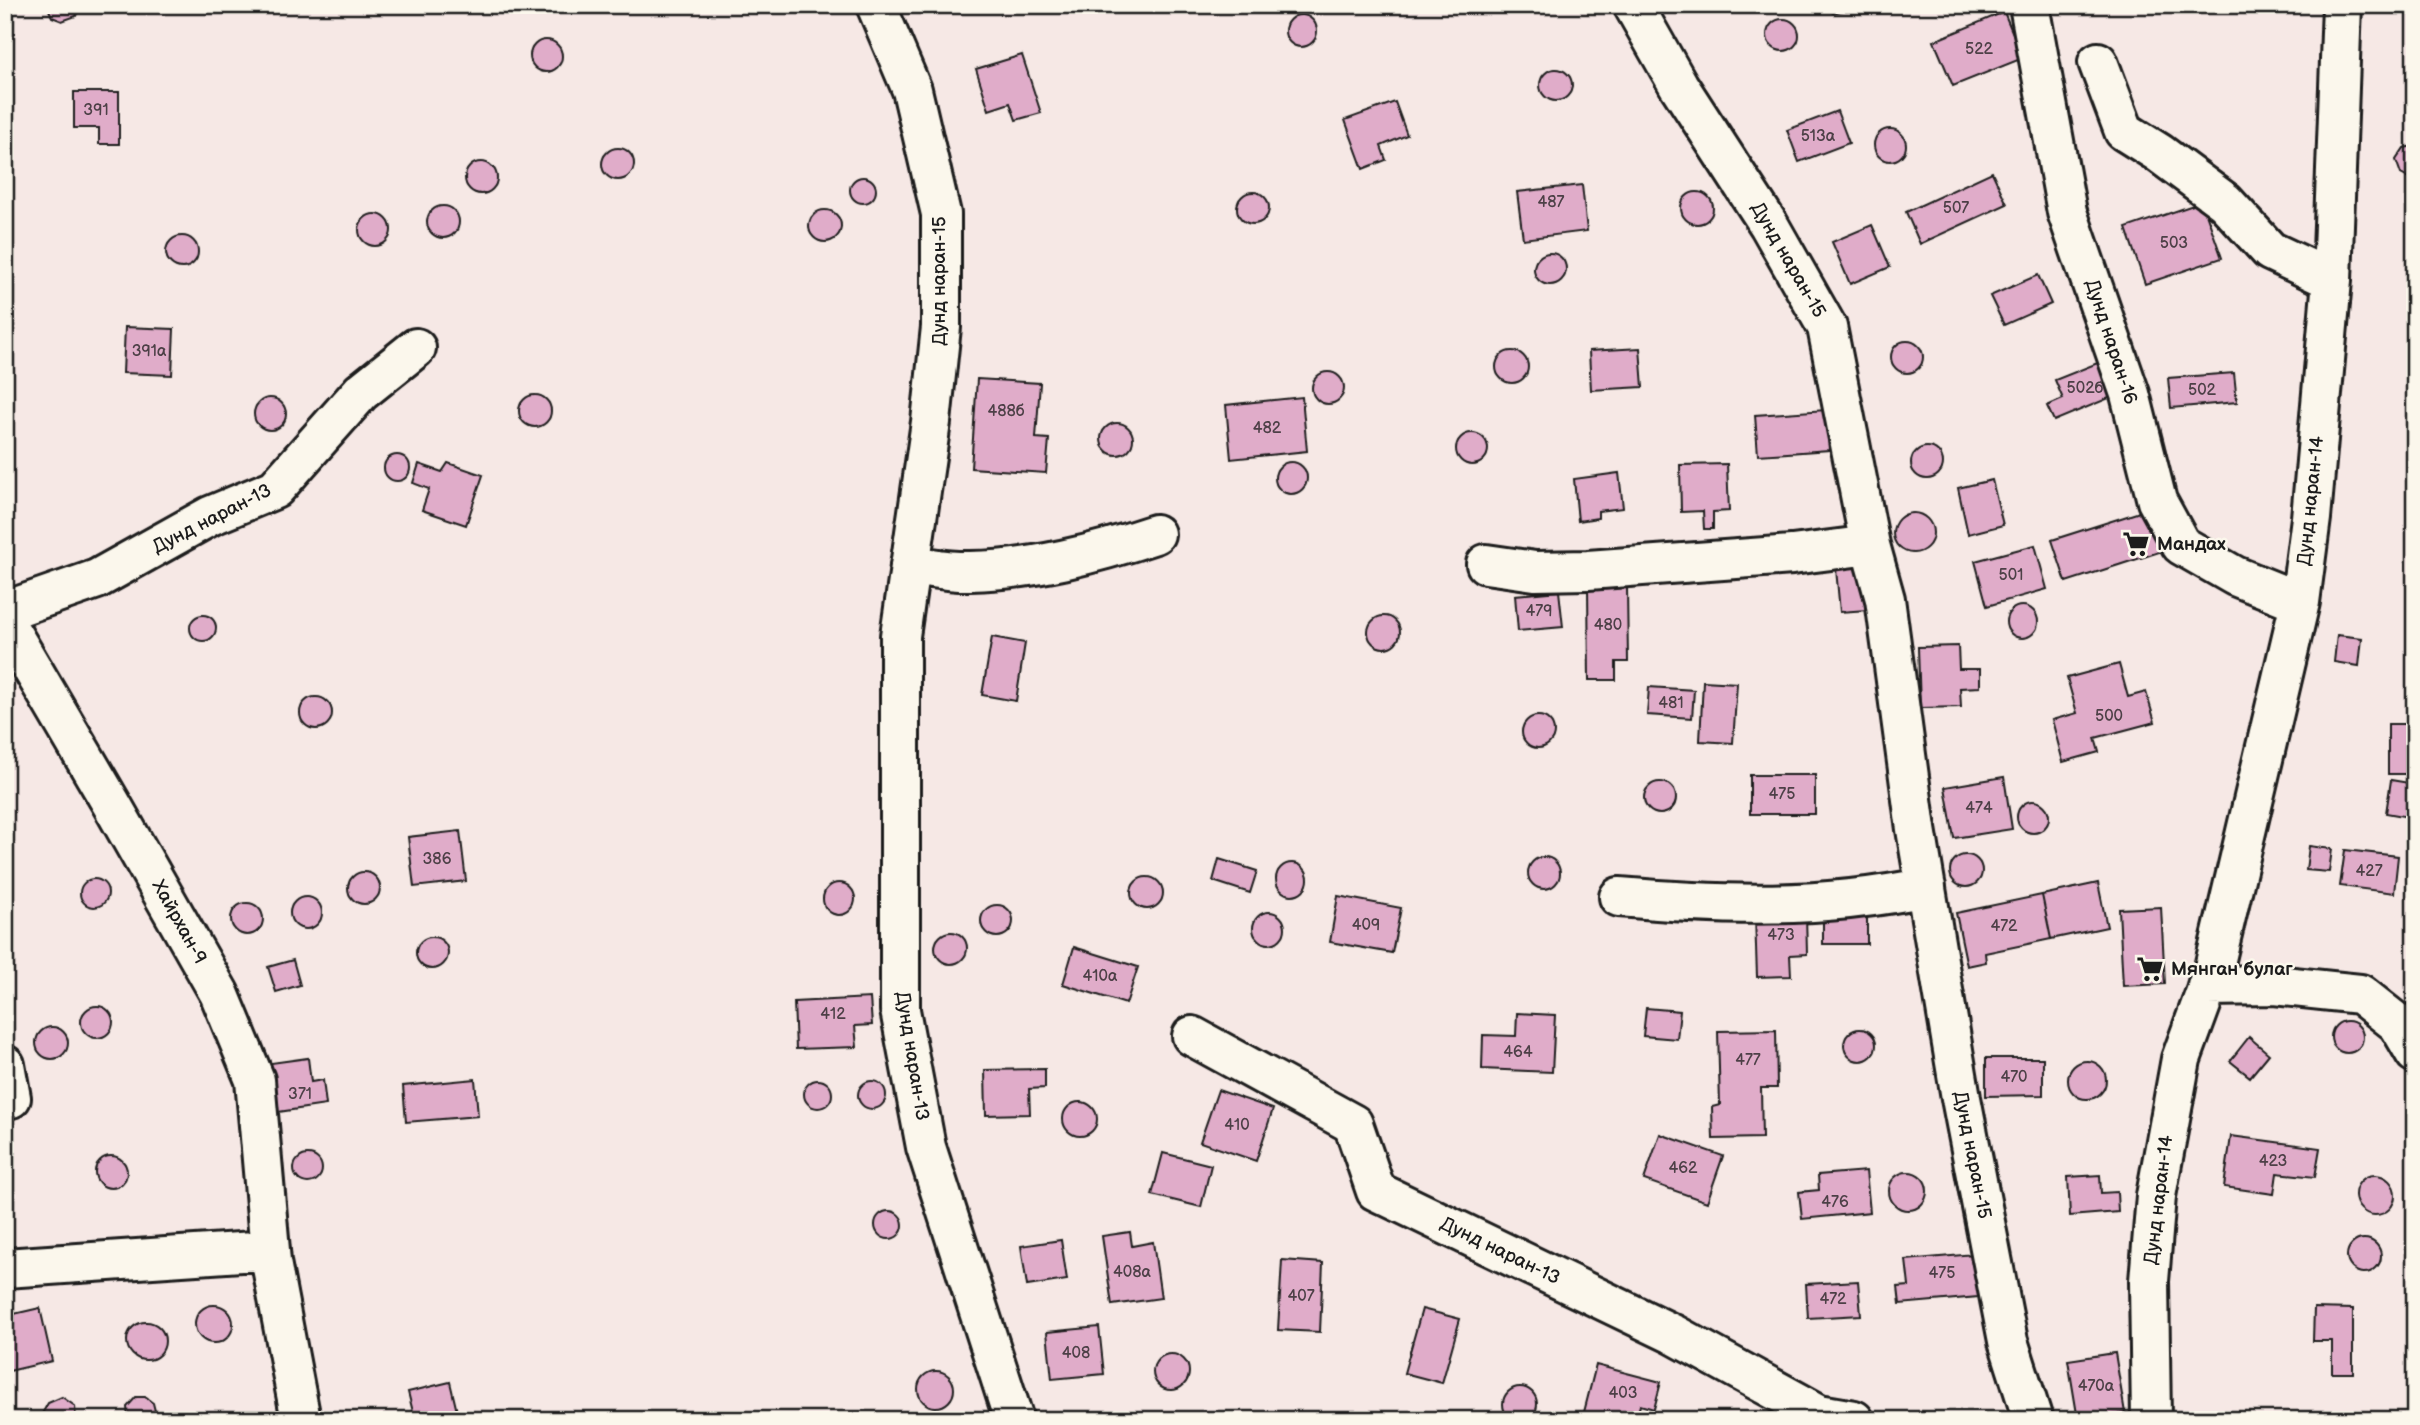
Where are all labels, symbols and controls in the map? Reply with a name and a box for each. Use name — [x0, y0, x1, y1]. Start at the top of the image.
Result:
house number: 522 — [1965, 40, 1994, 59]
house number: 391 — [83, 101, 109, 120]
house number: 513а — [1801, 127, 1836, 146]
house number: 487 — [1538, 193, 1565, 212]
street label: Дунд наран-15 — [1746, 198, 1830, 322]
house number: 507 — [1943, 199, 1969, 218]
street label: Дунд наран-15 — [928, 216, 951, 346]
house number: 503 — [2160, 234, 2188, 253]
street label: Дунд наран-16 — [2080, 277, 2142, 407]
house number: 391а — [132, 342, 167, 361]
house number: 502б — [2067, 379, 2104, 398]
house number: 502 — [2188, 381, 2217, 400]
house number: 488б — [987, 402, 1025, 421]
house number: 482 — [1253, 419, 1282, 438]
street label: Дунд наран-14 — [2293, 435, 2329, 567]
street label: Дунд наран-13 — [149, 479, 275, 559]
supermarket icon: Мандах — [2121, 529, 2151, 559]
place label: Мандах — [2157, 533, 2226, 556]
house number: 501 — [1999, 566, 2023, 585]
house number: 479 — [1526, 602, 1552, 621]
house number: 480 — [1594, 616, 1622, 635]
house number: 481 — [1658, 694, 1684, 713]
house number: 500 — [2095, 707, 2123, 726]
house number: 475 — [1769, 785, 1795, 804]
house number: 474 — [1965, 799, 1993, 818]
house number: 386 — [423, 850, 452, 869]
house number: 427 — [2355, 862, 2383, 881]
street label: Хайрхан-9 — [147, 876, 211, 968]
house number: 409 — [1352, 916, 1380, 935]
house number: 472 — [1990, 917, 2018, 936]
house number: 473 — [1767, 926, 1795, 945]
supermarket icon: Мянган булаг — [2135, 954, 2165, 984]
place label: Мянган булаг — [2171, 958, 2293, 981]
house number: 410а — [1083, 967, 1118, 986]
street label: Дунд наран-13 — [890, 990, 934, 1122]
house number: 412 — [820, 1005, 846, 1024]
house number: 464 — [1503, 1043, 1533, 1062]
house number: 477 — [1735, 1051, 1761, 1070]
house number: 470 — [2000, 1068, 2028, 1087]
house number: 371 — [288, 1085, 312, 1104]
street label: Дунд наран-15 — [1948, 1089, 1996, 1221]
house number: 410 — [1224, 1116, 1250, 1135]
street label: Дунд наран-14 — [2140, 1134, 2178, 1266]
house number: 423 — [2259, 1152, 2288, 1171]
house number: 462 — [1669, 1159, 1698, 1178]
house number: 476 — [1821, 1193, 1849, 1212]
street label: Дунд наран-13 — [1436, 1212, 1564, 1290]
house number: 408а — [1113, 1263, 1152, 1282]
house number: 475 — [1929, 1264, 1955, 1283]
house number: 407 — [1287, 1287, 1315, 1306]
house number: 472 — [1819, 1290, 1847, 1309]
house number: 408 — [1062, 1344, 1090, 1363]
house number: 470а — [2078, 1377, 2115, 1396]
house number: 403 — [1608, 1384, 1638, 1403]

